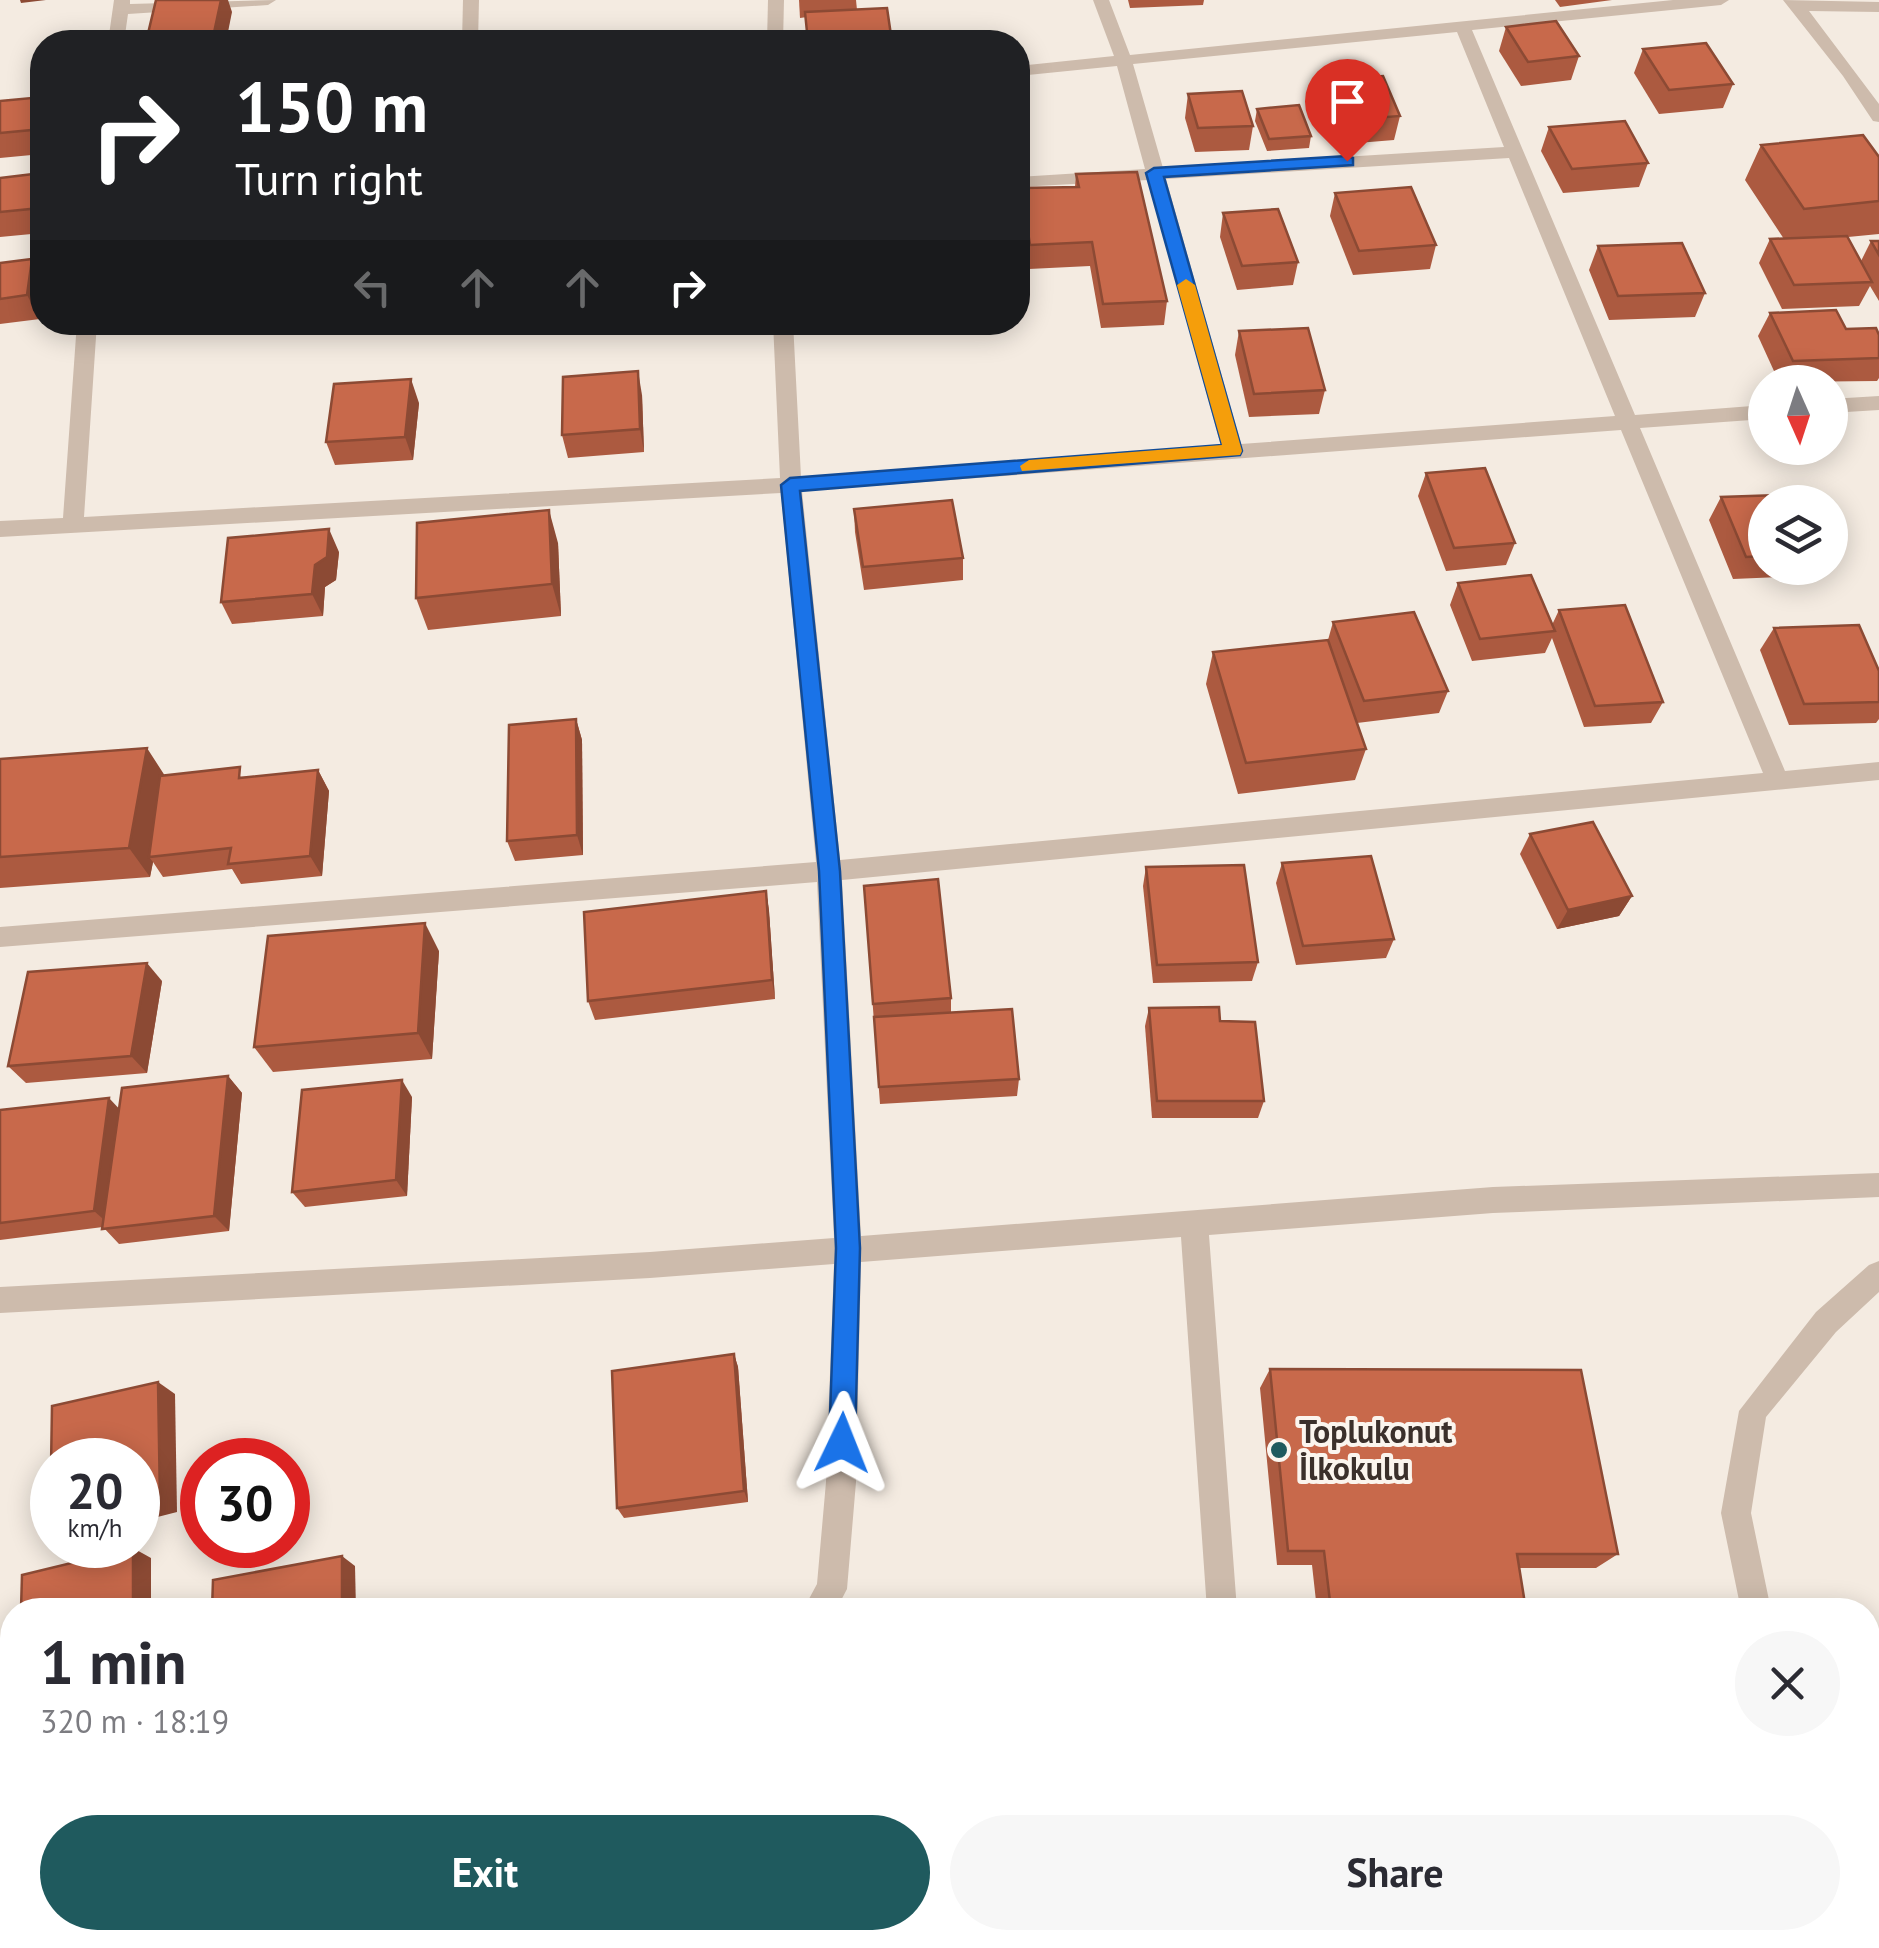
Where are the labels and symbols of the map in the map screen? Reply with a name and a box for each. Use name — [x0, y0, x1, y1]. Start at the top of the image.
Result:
pin — [1305, 59, 1390, 162]
north arrow — [1748, 365, 1848, 465]
position arrow — [790, 1391, 894, 1495]
place label: Toplukonut İlkokulu — [1299, 1410, 1453, 1489]
speed limit sign: 30 — [180, 1438, 310, 1568]
marker: Toplukonut İlkokulu — [1268, 1439, 1290, 1461]

